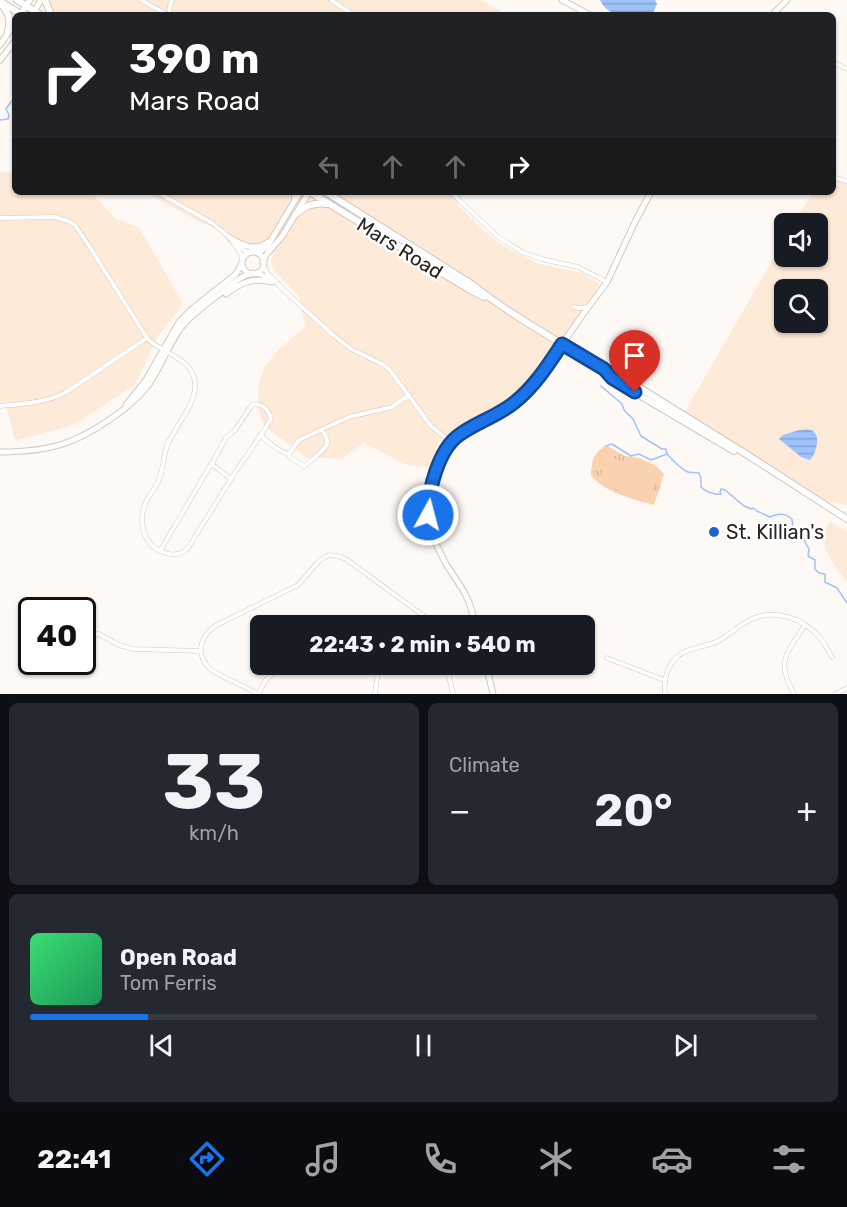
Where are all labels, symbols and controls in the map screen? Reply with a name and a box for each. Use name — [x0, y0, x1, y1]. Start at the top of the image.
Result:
text: 390 m — [129, 34, 260, 84]
icon: right — [30, 36, 108, 114]
text: Mars Road — [129, 85, 260, 117]
icon: left — [313, 150, 346, 183]
icon: ahead — [376, 150, 409, 183]
icon: ahead — [439, 150, 472, 183]
icon: right — [502, 150, 535, 183]
street label: Mars Road — [352, 212, 448, 284]
map controls — [774, 213, 828, 333]
button: sound — [774, 213, 828, 267]
button: search — [774, 279, 828, 333]
pin — [609, 330, 660, 392]
icon: arrive — [618, 339, 651, 372]
position arrow — [396, 483, 460, 547]
place label: St. Killian's — [726, 520, 824, 544]
marker: St. Killian's — [707, 525, 721, 539]
speed limit sign: 40 — [18, 597, 96, 675]
text: 22:43 · 2 min · 540 m — [309, 631, 536, 658]
text: 33 — [163, 735, 265, 828]
text: Climate — [449, 753, 520, 777]
text: 20° — [594, 784, 673, 837]
text: − — [449, 791, 470, 830]
text: + — [796, 791, 817, 830]
text: km/h — [189, 821, 239, 845]
text: Open Road — [120, 944, 237, 971]
text: Tom Ferris — [120, 971, 217, 995]
icon: previous — [145, 1029, 178, 1062]
icon: pause — [407, 1029, 440, 1062]
icon: next — [669, 1029, 702, 1062]
icon: directions — [186, 1138, 228, 1180]
icon: music — [302, 1138, 344, 1180]
icon: phone — [419, 1138, 461, 1180]
icon: climate — [535, 1138, 577, 1180]
icon: car — [651, 1138, 693, 1180]
icon: filters — [768, 1138, 810, 1180]
text: 22:41 — [37, 1143, 111, 1175]

